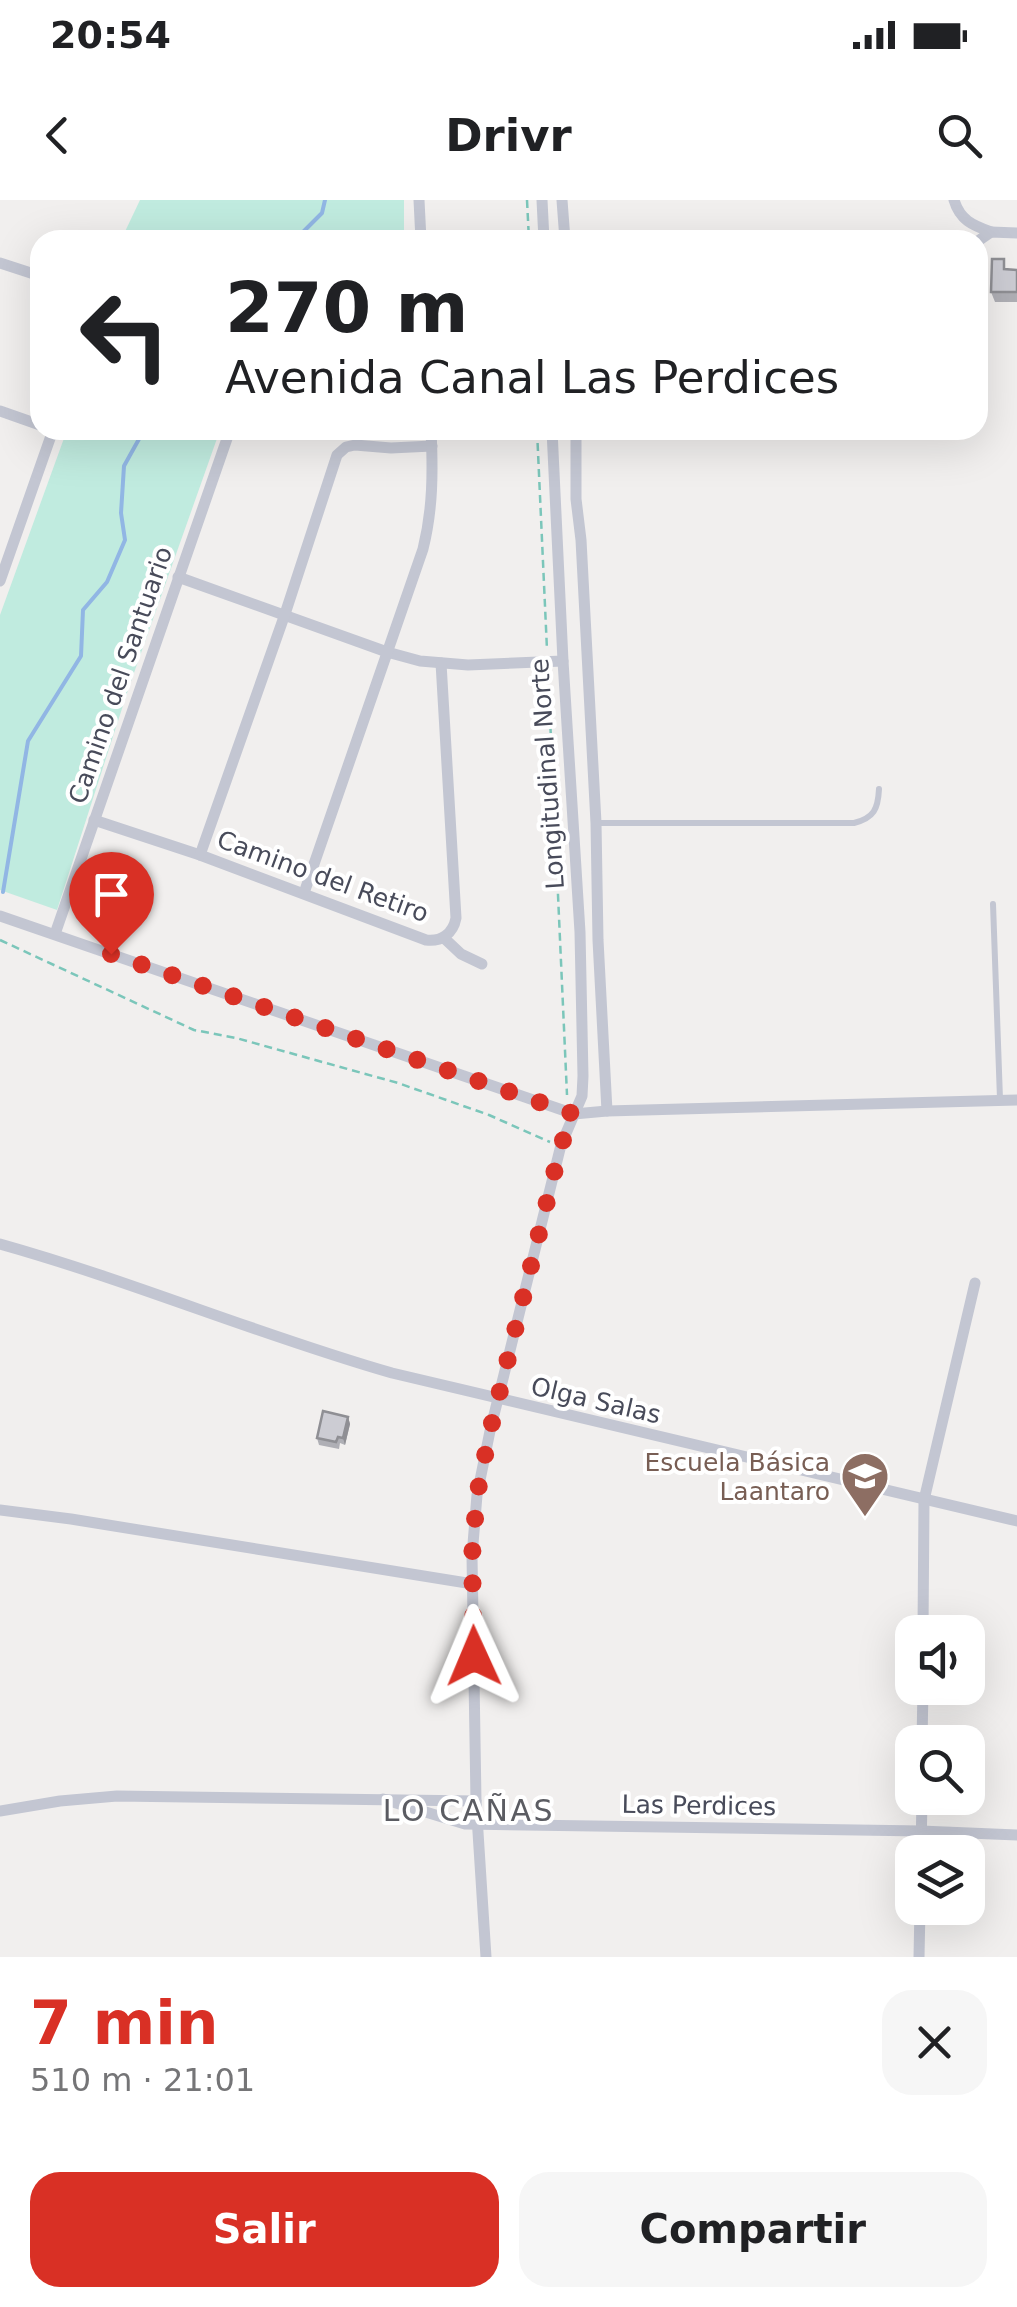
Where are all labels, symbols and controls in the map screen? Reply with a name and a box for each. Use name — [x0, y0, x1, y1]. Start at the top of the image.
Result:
text: 20:54 — [50, 13, 171, 57]
icon: back — [30, 108, 85, 163]
icon: search — [932, 108, 987, 163]
text: Drivr — [445, 109, 572, 162]
text: 270 m — [225, 267, 468, 349]
icon: left — [60, 270, 190, 400]
text: Avenida Canal Las Perdices — [225, 351, 839, 404]
street label: Camino del Santuario — [63, 543, 178, 807]
street label: Longitudinal Norte — [525, 658, 570, 890]
street label: Camino del Retiro — [213, 825, 432, 928]
pin — [69, 852, 154, 955]
icon: arrive — [84, 867, 139, 922]
street label: Olga Salas — [528, 1371, 664, 1429]
place label: Escuela Básica Laantaro — [644, 1448, 830, 1506]
school or university icon: Escuela Básica Laantaro — [839, 1450, 891, 1518]
position arrow — [422, 1604, 526, 1708]
map controls — [895, 1615, 985, 1925]
button: sound — [895, 1615, 985, 1705]
button: search — [895, 1725, 985, 1815]
street label: Las Perdices — [621, 1790, 777, 1821]
district label: LO CAÑAS — [383, 1793, 555, 1828]
button: layers — [895, 1835, 985, 1925]
text: 7 min — [30, 1988, 218, 2058]
button: close — [882, 1990, 987, 2095]
text: 510 m · 21:01 — [30, 2061, 255, 2099]
button: Salir — [30, 2172, 499, 2287]
button: Compartir — [519, 2172, 987, 2287]

